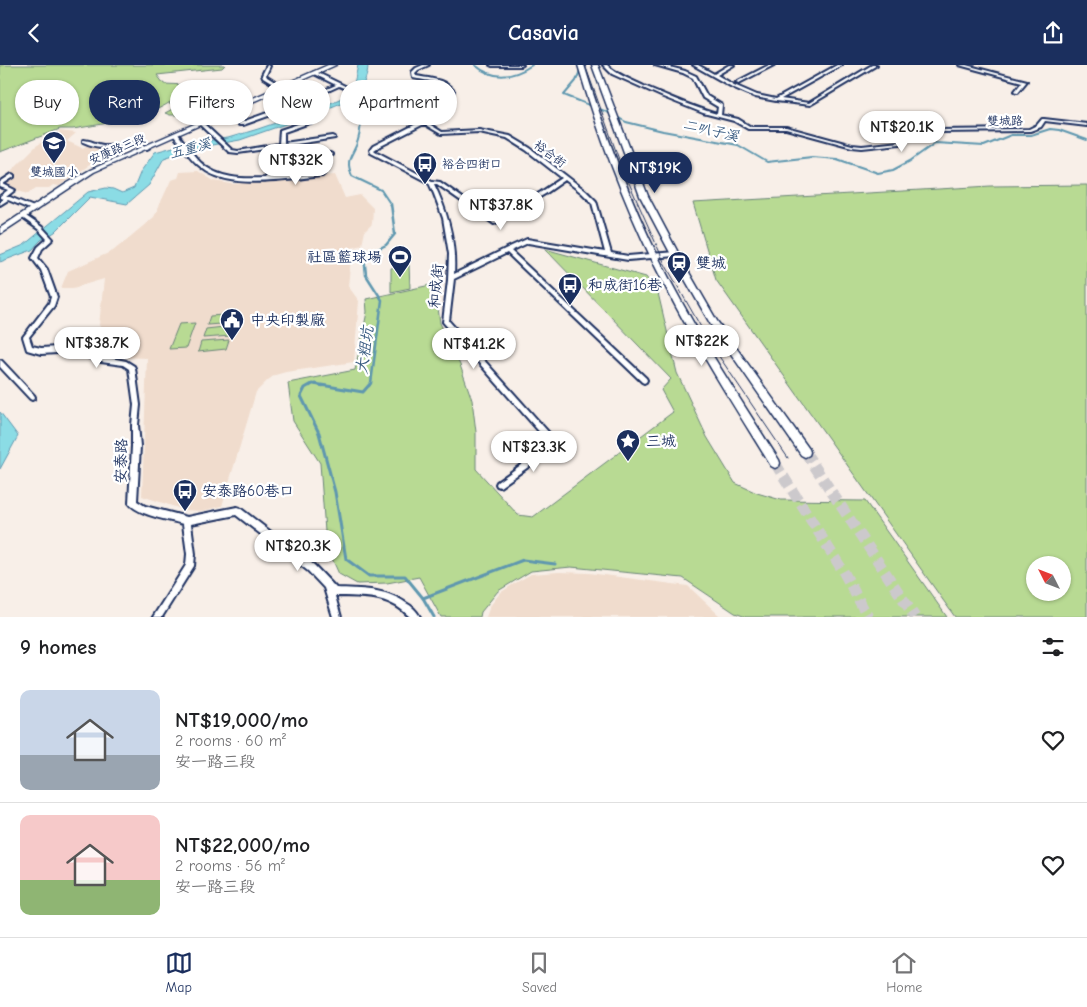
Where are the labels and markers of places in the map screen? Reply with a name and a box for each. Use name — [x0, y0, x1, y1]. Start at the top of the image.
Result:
pin: NT$20.1K — [850, 111, 954, 153]
school or university icon: 雙城國小 — [41, 130, 67, 164]
pin: NT$32K — [255, 143, 337, 186]
bus stop icon: 裕合四街口 — [412, 151, 438, 185]
pin: NT$19K — [614, 151, 696, 194]
place label: 裕合四街口 — [442, 157, 502, 171]
place label: 雙城國小 — [30, 165, 78, 179]
pin: NT$37.8K — [449, 189, 553, 231]
sports icon: 社區籃球場 — [387, 244, 413, 278]
place label: 社區籃球場 — [307, 248, 382, 266]
station icon: 雙城 — [666, 250, 692, 284]
place label: 雙城 — [696, 254, 726, 272]
bus stop icon: 和成街16巷 — [557, 272, 583, 306]
place label: 和成街16巷 — [588, 276, 662, 294]
public building icon: 中央印製廠 — [219, 307, 245, 341]
place label: 中央印製廠 — [250, 311, 325, 329]
pin: NT$22K — [661, 325, 743, 367]
pin: NT$38.7K — [45, 327, 149, 369]
pin: NT$41.2K — [422, 327, 526, 370]
place icon: 三城 — [615, 428, 641, 462]
pin: NT$23.3K — [482, 431, 586, 473]
place label: 三城 — [646, 432, 676, 450]
bus stop icon: 安泰路60巷口 — [172, 478, 198, 512]
place label: 安泰路60巷口 — [202, 482, 294, 500]
pin: NT$20.3K — [246, 529, 350, 572]

